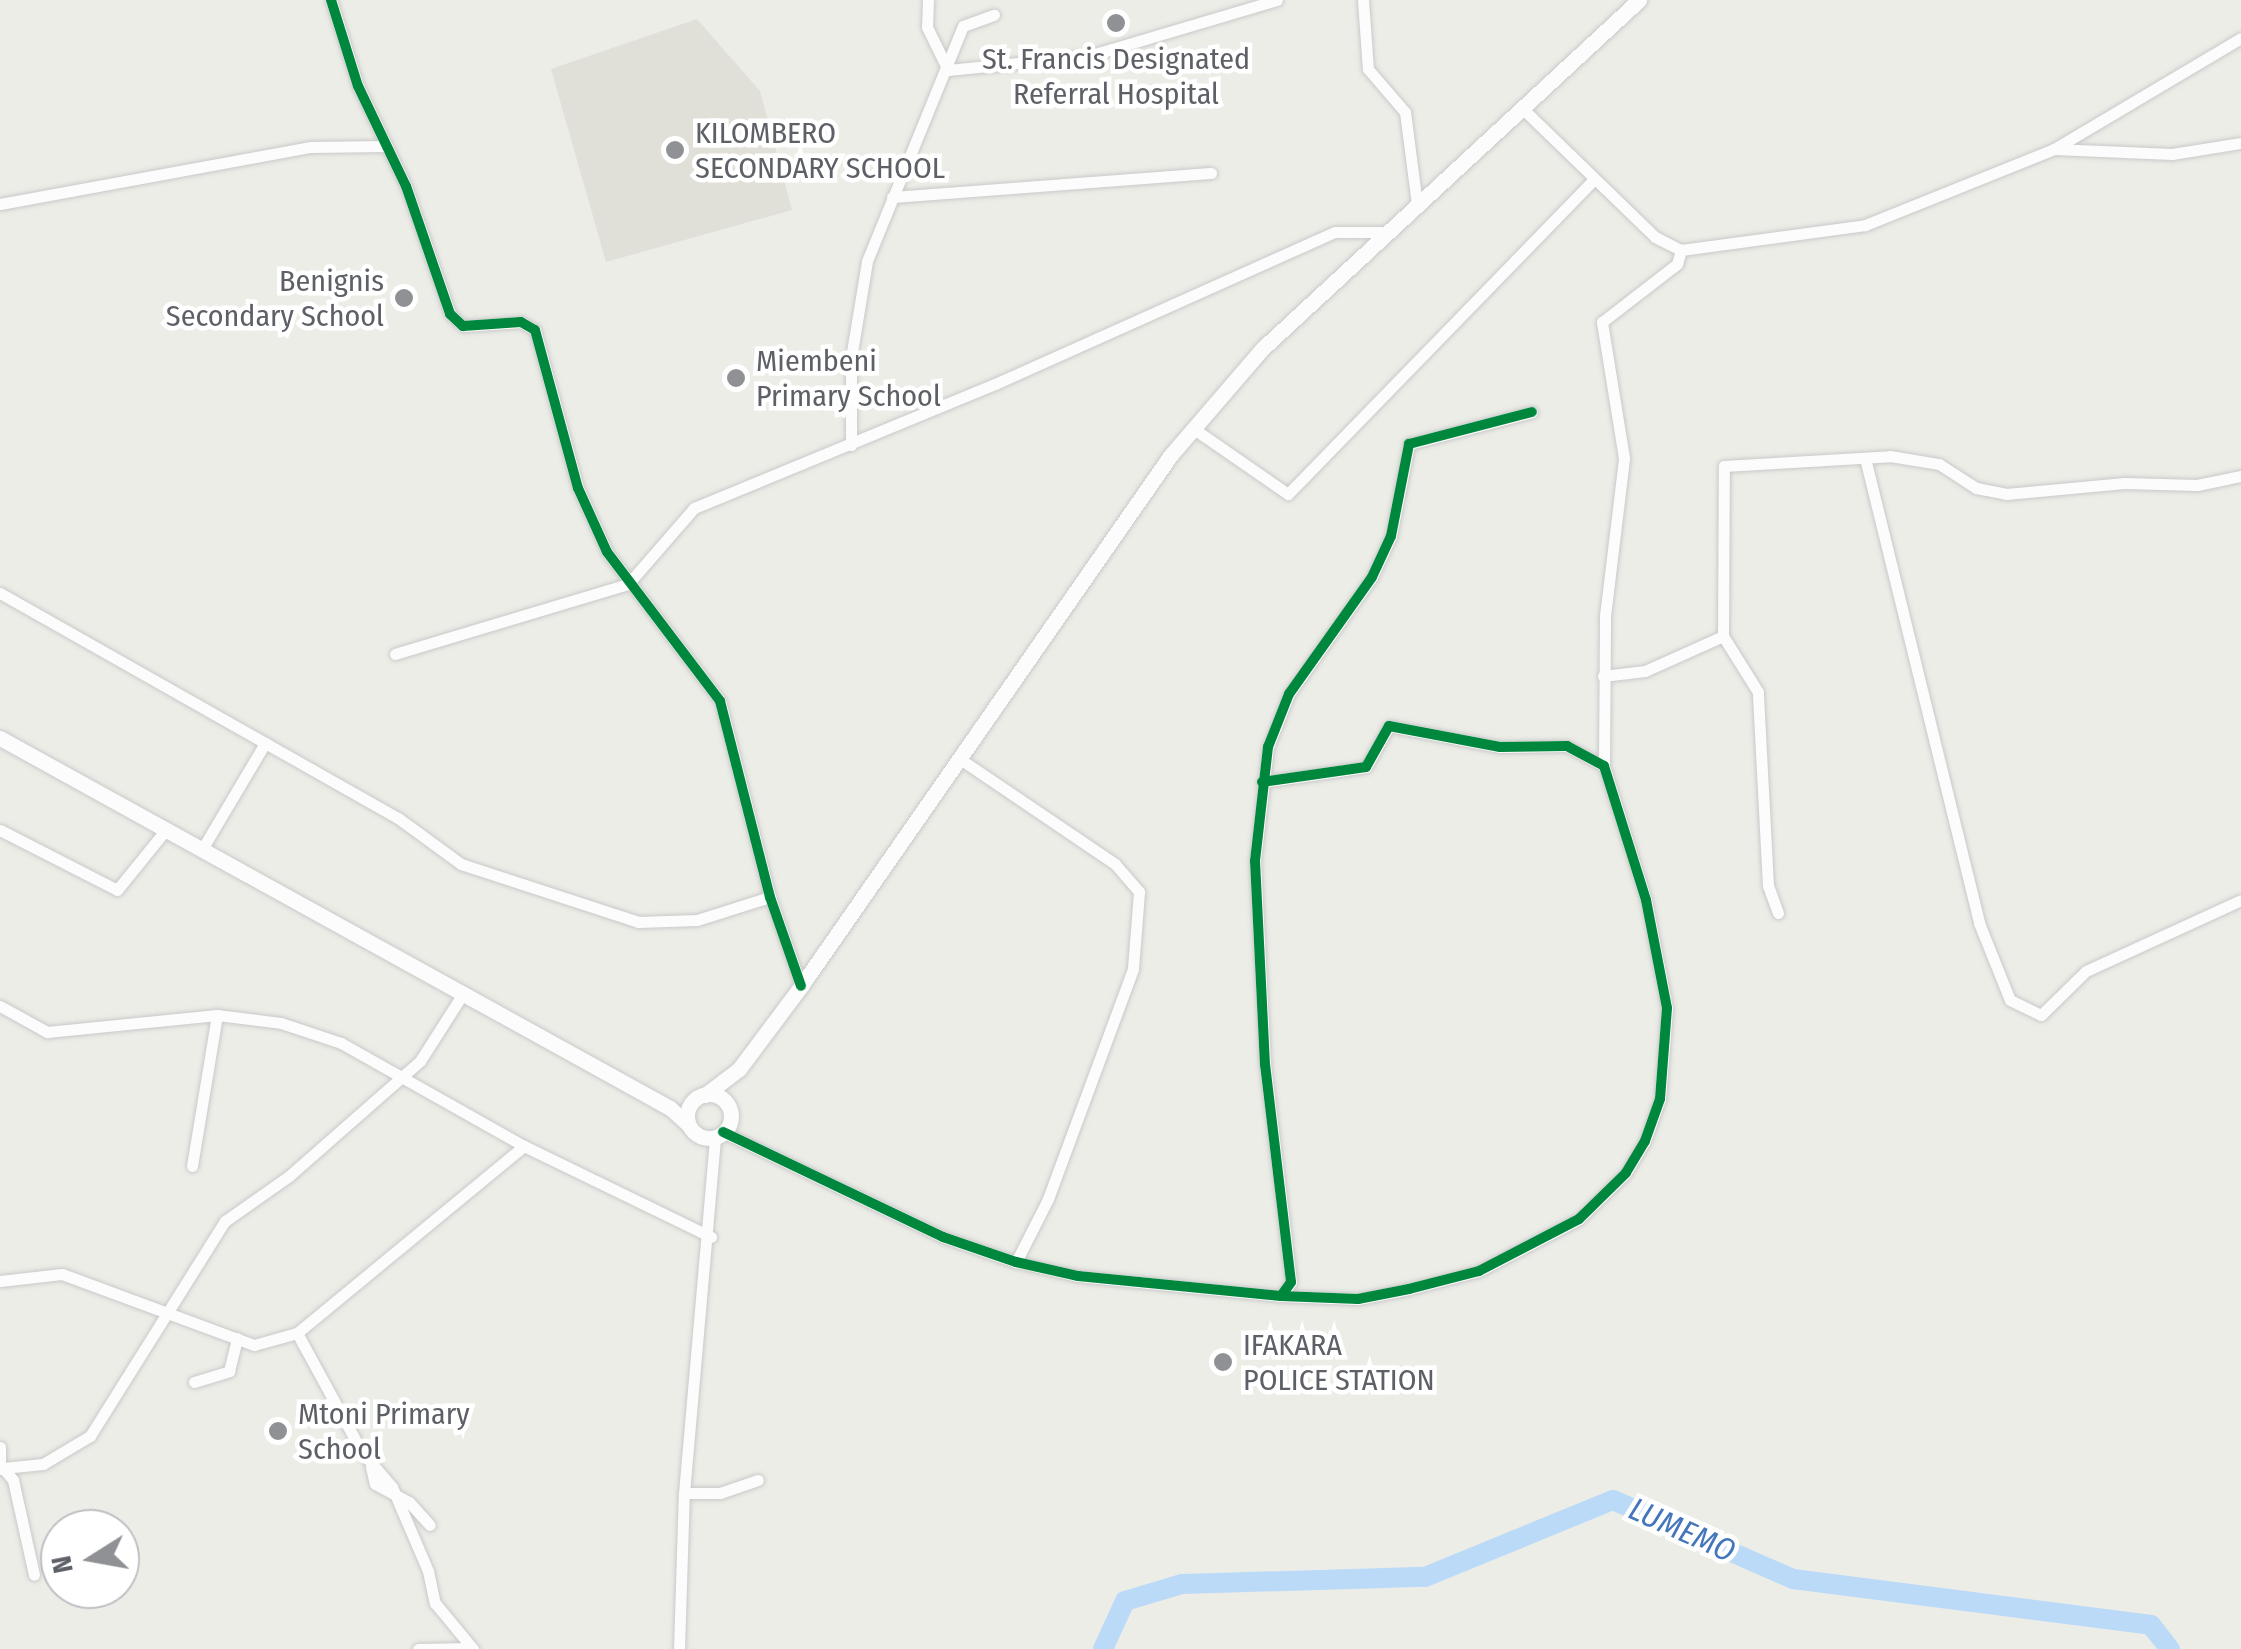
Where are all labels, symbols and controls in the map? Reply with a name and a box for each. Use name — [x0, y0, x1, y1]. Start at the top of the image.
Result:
marker: St. Francis Designated Referral Hospital — [1103, 10, 1129, 36]
place label: St. Francis Designated Referral Hospital — [982, 41, 1250, 112]
place label: KILOMBERO SECONDARY SCHOOL — [695, 115, 945, 186]
marker: KILOMBERO SECONDARY SCHOOL — [664, 139, 686, 161]
place label: Benignis Secondary School — [166, 263, 384, 334]
marker: Benignis Secondary School — [393, 287, 415, 309]
place label: Miembeni Primary School — [756, 343, 941, 414]
marker: Miembeni Primary School — [725, 367, 747, 389]
place label: IFAKARA POLICE STATION — [1243, 1327, 1435, 1398]
marker: IFAKARA POLICE STATION — [1212, 1351, 1234, 1373]
place label: Mtoni Primary School — [298, 1396, 470, 1466]
marker: Mtoni Primary School — [267, 1420, 289, 1442]
water label: LUMEMO — [1623, 1490, 1741, 1570]
north arrow — [40, 1509, 140, 1609]
text: N — [44, 1553, 80, 1576]

